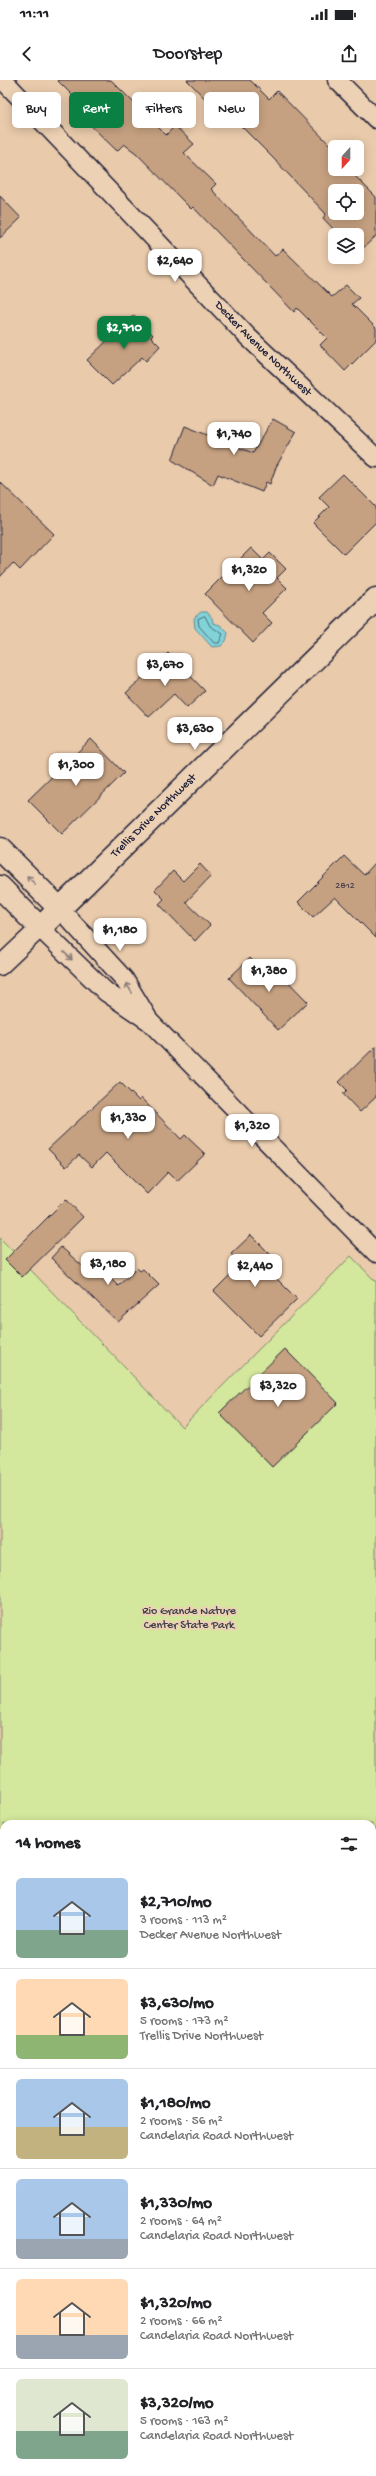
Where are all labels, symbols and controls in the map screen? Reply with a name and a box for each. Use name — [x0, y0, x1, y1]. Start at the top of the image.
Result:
text: 11:11 — [20, 5, 49, 23]
icon: back — [16, 43, 38, 65]
icon: share — [338, 43, 360, 65]
text: Doorstep — [154, 44, 222, 65]
chip: Buy — [12, 92, 61, 128]
chip: Rent — [69, 92, 124, 128]
chip: Filters — [132, 92, 196, 128]
chip: New — [204, 92, 259, 128]
north arrow — [328, 140, 364, 176]
map controls — [328, 140, 364, 264]
button: locate — [328, 184, 364, 220]
button: layers — [328, 228, 364, 264]
pin: $2,640 — [142, 249, 208, 283]
text: $2,640 — [157, 254, 193, 269]
street label: Decker Avenue Northwest — [210, 298, 315, 401]
pin: $2,710 — [91, 316, 157, 350]
text: $2,710 — [106, 321, 142, 336]
pin: $1,740 — [201, 422, 267, 456]
text: $1,740 — [216, 427, 252, 442]
pin: $1,320 — [216, 558, 282, 592]
text: $1,320 — [231, 563, 267, 578]
pin: $3,670 — [132, 653, 198, 687]
text: $3,670 — [146, 658, 184, 673]
pin: $3,630 — [162, 717, 228, 751]
text: $3,630 — [176, 722, 214, 737]
pin: $1,300 — [43, 753, 109, 787]
text: $1,300 — [58, 758, 94, 773]
street label: Trellis Drive Northwest — [108, 771, 200, 862]
one-way arrow — [26, 875, 36, 885]
house number: 2812 — [335, 880, 355, 892]
pin: $1,180 — [87, 918, 153, 952]
text: $1,180 — [103, 923, 137, 938]
one-way arrow — [63, 951, 73, 960]
pin: $1,380 — [236, 959, 302, 993]
text: $1,380 — [251, 964, 287, 979]
one-way arrow — [125, 982, 133, 994]
pin: $1,330 — [95, 1106, 161, 1140]
text: $1,330 — [110, 1111, 146, 1126]
pin: $1,320 — [219, 1114, 285, 1148]
text: $1,320 — [234, 1119, 270, 1134]
pin: $3,180 — [75, 1252, 141, 1286]
pin: $2,440 — [222, 1254, 288, 1288]
text: $3,180 — [90, 1257, 126, 1272]
text: $2,440 — [237, 1259, 273, 1274]
pin: $3,320 — [245, 1374, 311, 1408]
text: $3,320 — [259, 1379, 297, 1394]
park label: Rio Grande Nature Center State Park — [142, 1605, 237, 1633]
icon: filters — [338, 1833, 360, 1855]
text: 14 homes — [16, 1834, 80, 1854]
text: $2,710/mo — [140, 1893, 212, 1913]
icon: home — [48, 1894, 96, 1942]
text: 3 rooms · 113 m² — [140, 1913, 227, 1928]
text: Decker Avenue Northwest — [140, 1928, 281, 1943]
text: $3,630/mo — [140, 1994, 214, 2014]
icon: home — [48, 1995, 96, 2043]
text: 5 rooms · 173 m² — [140, 2014, 228, 2029]
text: Trellis Drive Northwest — [140, 2029, 263, 2044]
text: $1,180/mo — [140, 2094, 211, 2114]
icon: home — [48, 2095, 96, 2143]
text: 2 rooms · 56 m² — [140, 2114, 223, 2129]
text: Candelaria Road Northwest — [140, 2129, 293, 2144]
text: $1,330/mo — [140, 2194, 212, 2214]
icon: home — [48, 2195, 96, 2243]
text: 2 rooms · 64 m² — [140, 2214, 222, 2229]
text: Candelaria Road Northwest — [140, 2229, 293, 2244]
text: $1,320/mo — [140, 2294, 212, 2314]
icon: home — [48, 2295, 96, 2343]
text: 2 rooms · 66 m² — [140, 2314, 222, 2329]
text: Candelaria Road Northwest — [140, 2329, 293, 2344]
text: $3,320/mo — [140, 2394, 214, 2414]
icon: home — [48, 2395, 96, 2443]
text: 5 rooms · 163 m² — [140, 2414, 228, 2429]
text: Candelaria Road Northwest — [140, 2429, 293, 2444]

